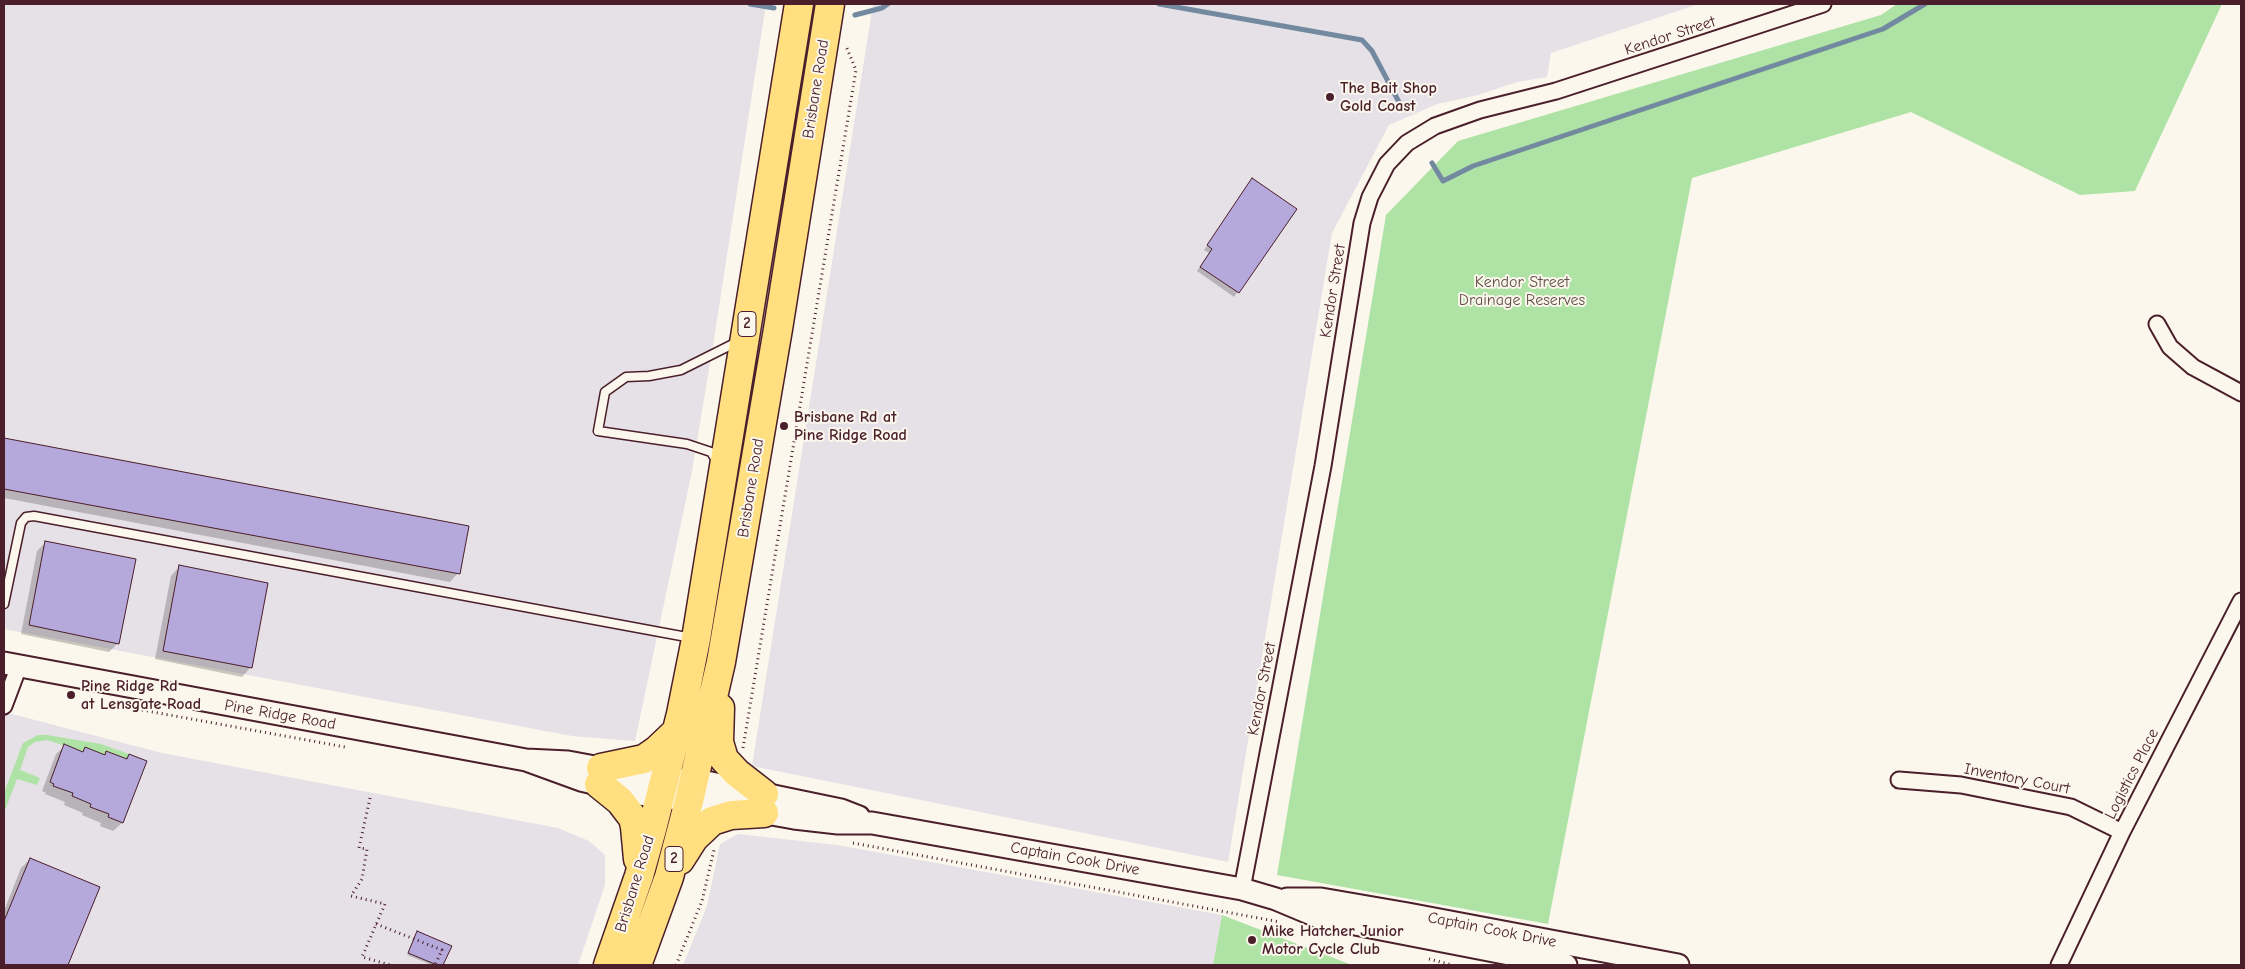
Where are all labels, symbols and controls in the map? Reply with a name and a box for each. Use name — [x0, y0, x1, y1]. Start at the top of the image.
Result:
street label: Kendor Street — [1622, 12, 1718, 60]
street label: Brisbane Road — [799, 38, 833, 140]
place label: The Bait Shop Gold Coast — [1340, 78, 1437, 116]
marker: The Bait Shop Gold Coast — [1324, 91, 1336, 103]
street label: Kendor Street — [1316, 243, 1350, 339]
park label: Kendor Street Drainage Reserves — [1459, 272, 1585, 310]
road number: 2 — [738, 312, 756, 336]
place label: Brisbane Rd at Pine Ridge Road — [794, 407, 907, 445]
marker: Brisbane Rd at Pine Ridge Road — [778, 420, 790, 432]
street label: Brisbane Road — [734, 437, 768, 539]
street label: Kendor Street — [1244, 641, 1280, 737]
place label: Pine Ridge Rd at Lensgate Road — [81, 676, 201, 714]
marker: Pine Ridge Rd at Lensgate Road — [65, 689, 77, 701]
street label: Pine Ridge Road — [223, 696, 337, 734]
street label: Logistics Place — [2101, 725, 2163, 823]
street label: Inventory Court — [1963, 759, 2071, 799]
street label: Brisbane Road — [611, 833, 659, 935]
street label: Captain Cook Drive — [1009, 838, 1141, 880]
road number: 2 — [665, 846, 683, 872]
street label: Captain Cook Drive — [1426, 908, 1558, 952]
place label: Mike Hatcher Junior Motor Cycle Club — [1262, 921, 1403, 959]
marker: Mike Hatcher Junior Motor Cycle Club — [1246, 934, 1258, 946]

